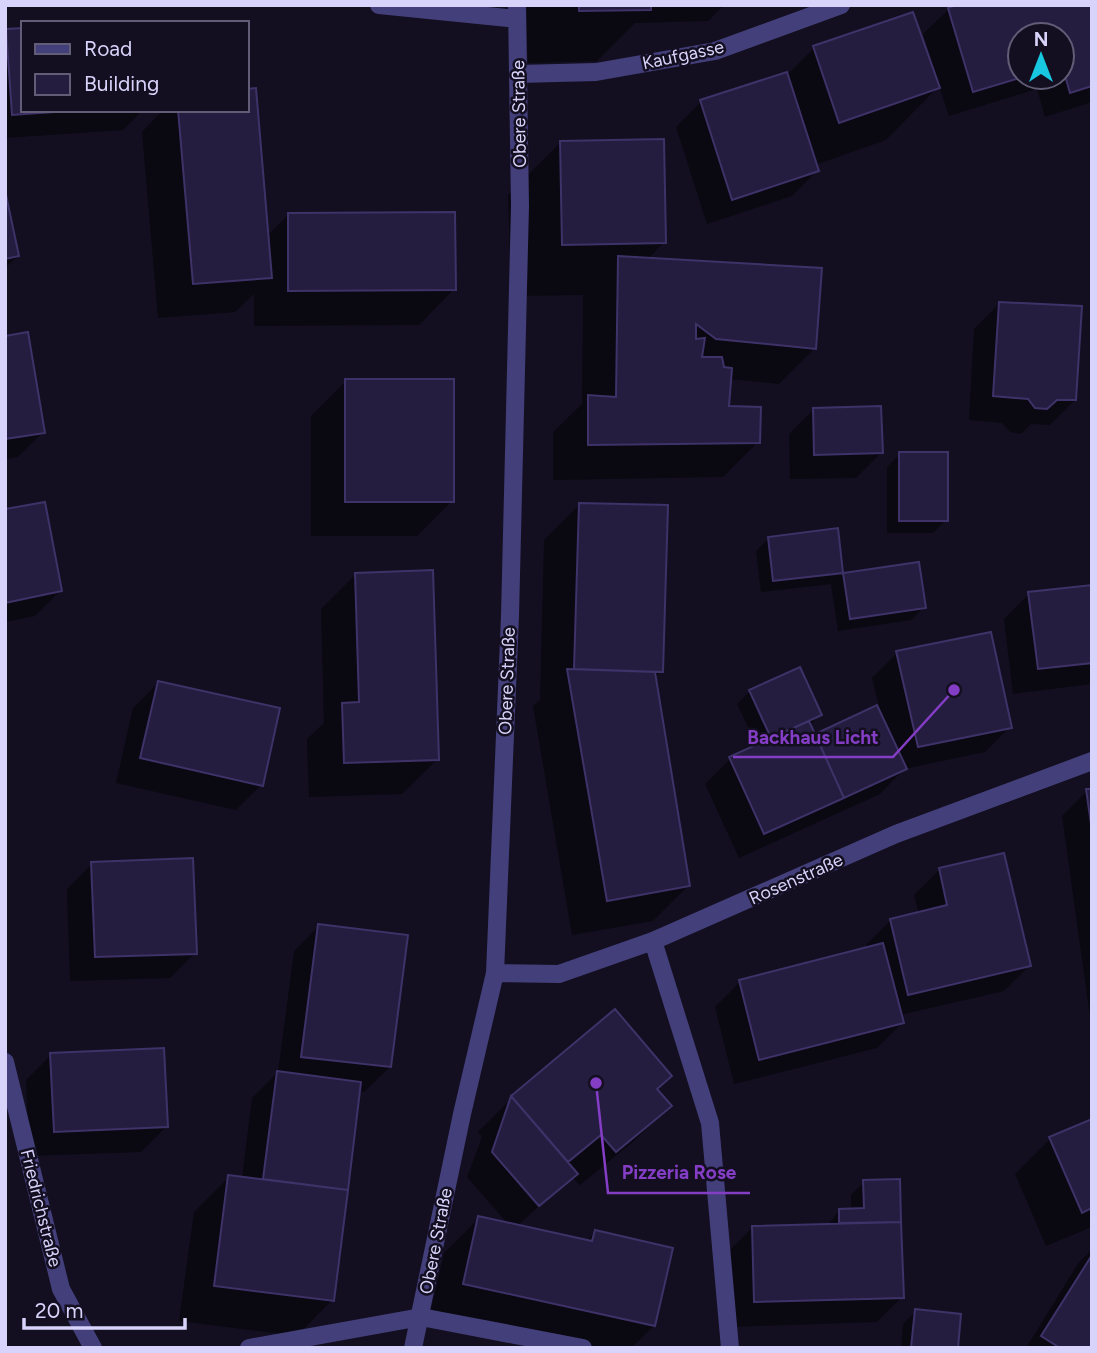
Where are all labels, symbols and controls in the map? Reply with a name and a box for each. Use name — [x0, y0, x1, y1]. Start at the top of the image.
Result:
legend — [21, 21, 248, 112]
north arrow — [1006, 21, 1076, 91]
text: N — [1034, 28, 1048, 51]
text: Road — [84, 36, 132, 61]
street label: Kaufgasse — [640, 36, 726, 74]
street label: Obere Straße — [507, 60, 531, 168]
text: Building — [84, 71, 159, 96]
street label: Obere Straße — [494, 627, 520, 735]
callout: Backhaus Licht — [733, 717, 893, 757]
text: Backhaus Licht — [747, 726, 879, 749]
street label: Rosenstraße — [746, 848, 846, 909]
street label: Friedrichstraße — [16, 1147, 66, 1269]
callout: Pizzeria Rose — [608, 1153, 750, 1193]
text: Pizzeria Rose — [622, 1161, 737, 1184]
street label: Obere Straße — [415, 1186, 457, 1296]
scale bar — [24, 1286, 186, 1330]
text: 20 m — [35, 1298, 83, 1323]

